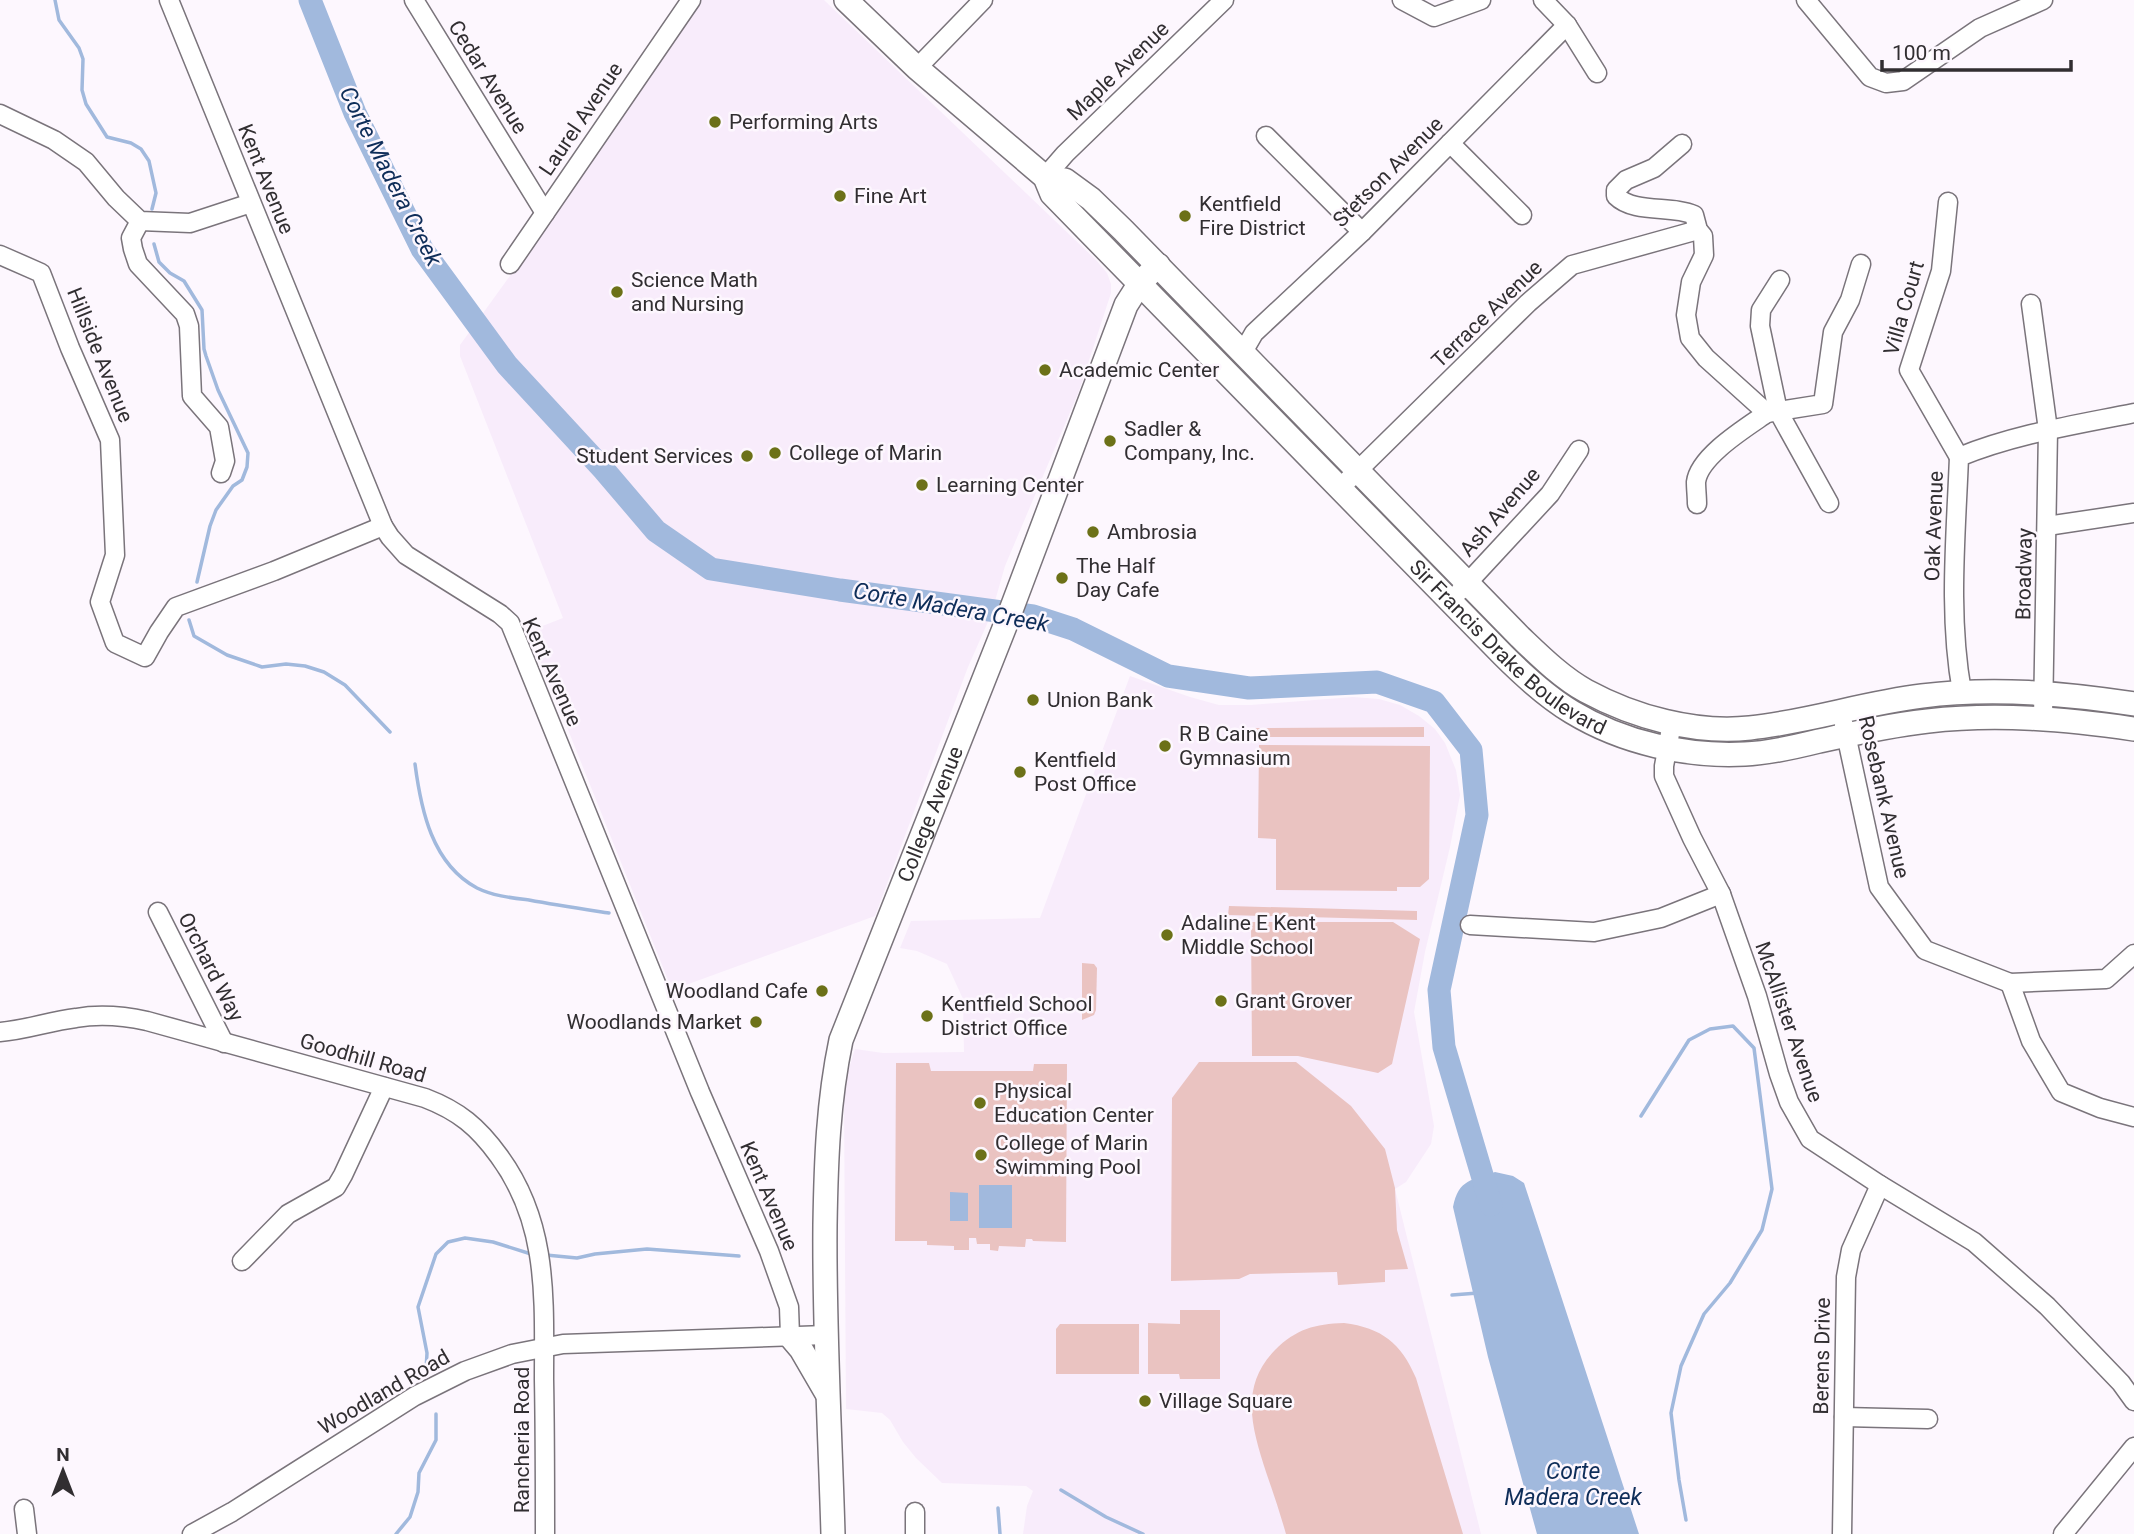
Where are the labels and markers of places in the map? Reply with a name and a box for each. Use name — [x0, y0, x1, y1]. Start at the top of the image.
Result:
place label: Performing Arts — [729, 110, 878, 134]
marker: Performing Arts — [707, 114, 723, 130]
place label: Fine Art — [854, 184, 927, 208]
marker: Fine Art — [832, 188, 848, 204]
place label: Kentfield Fire District — [1199, 192, 1306, 240]
marker: Kentfield Fire District — [1177, 208, 1193, 224]
place label: Science Math and Nursing — [631, 268, 758, 316]
marker: Science Math and Nursing — [609, 284, 625, 300]
place label: Academic Center — [1059, 358, 1219, 382]
marker: Academic Center — [1037, 362, 1053, 378]
place label: Sadler & Company, Inc. — [1124, 417, 1255, 465]
marker: Sadler & Company, Inc. — [1102, 433, 1118, 449]
place label: College of Marin — [789, 441, 942, 465]
place label: Student Services — [576, 444, 733, 468]
marker: College of Marin — [767, 445, 783, 461]
marker: Student Services — [739, 448, 755, 464]
place label: Learning Center — [936, 473, 1084, 497]
marker: Learning Center — [914, 477, 930, 493]
place label: Ambrosia — [1107, 520, 1197, 544]
marker: Ambrosia — [1085, 524, 1101, 540]
place label: The Half Day Cafe — [1076, 554, 1159, 602]
marker: The Half Day Cafe — [1054, 570, 1070, 586]
place label: Union Bank — [1047, 688, 1153, 712]
marker: Union Bank — [1025, 692, 1041, 708]
place label: R B Caine Gymnasium — [1179, 722, 1291, 770]
marker: R B Caine Gymnasium — [1157, 738, 1173, 754]
place label: Kentfield Post Office — [1034, 748, 1137, 796]
marker: Kentfield Post Office — [1012, 764, 1028, 780]
place label: Adaline E Kent Middle School — [1181, 911, 1316, 959]
marker: Adaline E Kent Middle School — [1159, 927, 1175, 943]
place label: Woodland Cafe — [665, 979, 808, 1003]
marker: Woodland Cafe — [814, 983, 830, 999]
place label: Grant Grover — [1235, 989, 1352, 1013]
place label: Kentfield School District Office — [941, 992, 1093, 1040]
marker: Grant Grover — [1213, 993, 1229, 1009]
marker: Kentfield School District Office — [919, 1008, 935, 1024]
place label: Woodlands Market — [567, 1010, 742, 1034]
marker: Woodlands Market — [748, 1014, 764, 1030]
place label: Physical Education Center — [994, 1079, 1154, 1127]
marker: Physical Education Center — [972, 1095, 988, 1111]
place label: College of Marin Swimming Pool — [995, 1131, 1148, 1179]
marker: College of Marin Swimming Pool — [973, 1147, 989, 1163]
place label: Village Square — [1159, 1389, 1293, 1413]
marker: Village Square — [1137, 1393, 1153, 1409]

